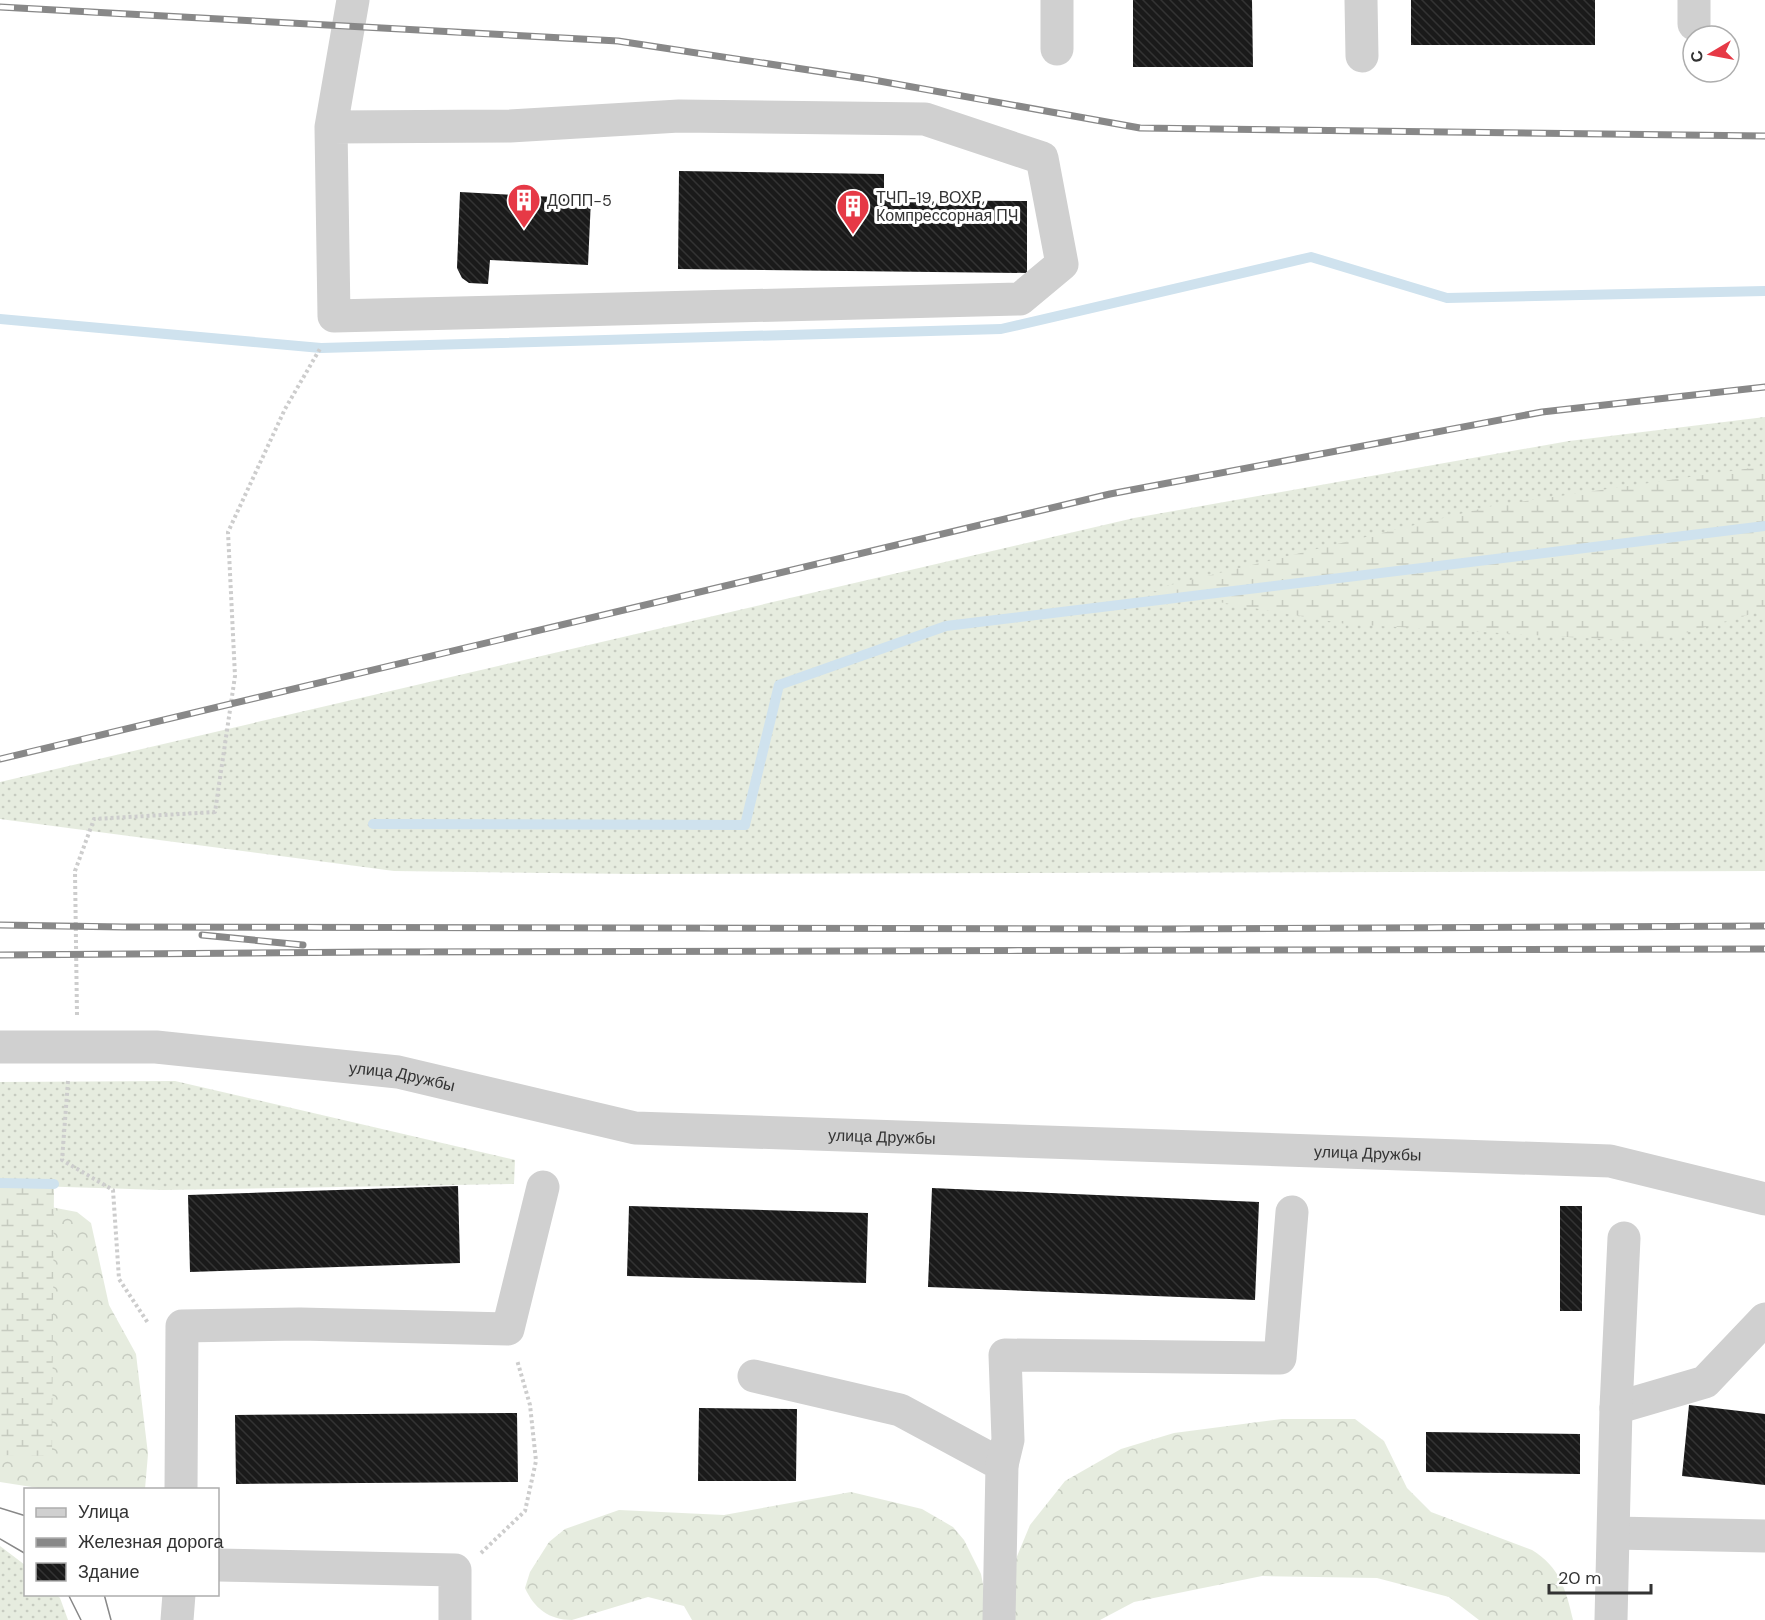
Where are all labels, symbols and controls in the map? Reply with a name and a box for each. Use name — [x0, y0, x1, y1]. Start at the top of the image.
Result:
north arrow — [1681, 24, 1741, 84]
text: С — [1685, 49, 1708, 64]
building icon: ДОПП-5 — [506, 182, 542, 229]
place label: ТЧП-19, ВОХР, Компрессорная ПЧ — [876, 187, 1018, 226]
building icon: ТЧП-19, ВОХР, Компрессорная ПЧ — [835, 188, 871, 235]
place label: ДОПП-5 — [547, 190, 612, 211]
street label: улица Дружбы — [348, 1057, 457, 1096]
street label: улица Дружбы — [828, 1125, 936, 1149]
street label: улица Дружбы — [1314, 1141, 1422, 1166]
legend — [24, 1488, 219, 1596]
text: Улица — [78, 1500, 130, 1524]
text: Железная дорога — [78, 1530, 224, 1554]
scale bar — [1549, 1557, 1651, 1595]
text: Здание — [78, 1560, 139, 1584]
text: 20 m — [1558, 1566, 1601, 1590]

